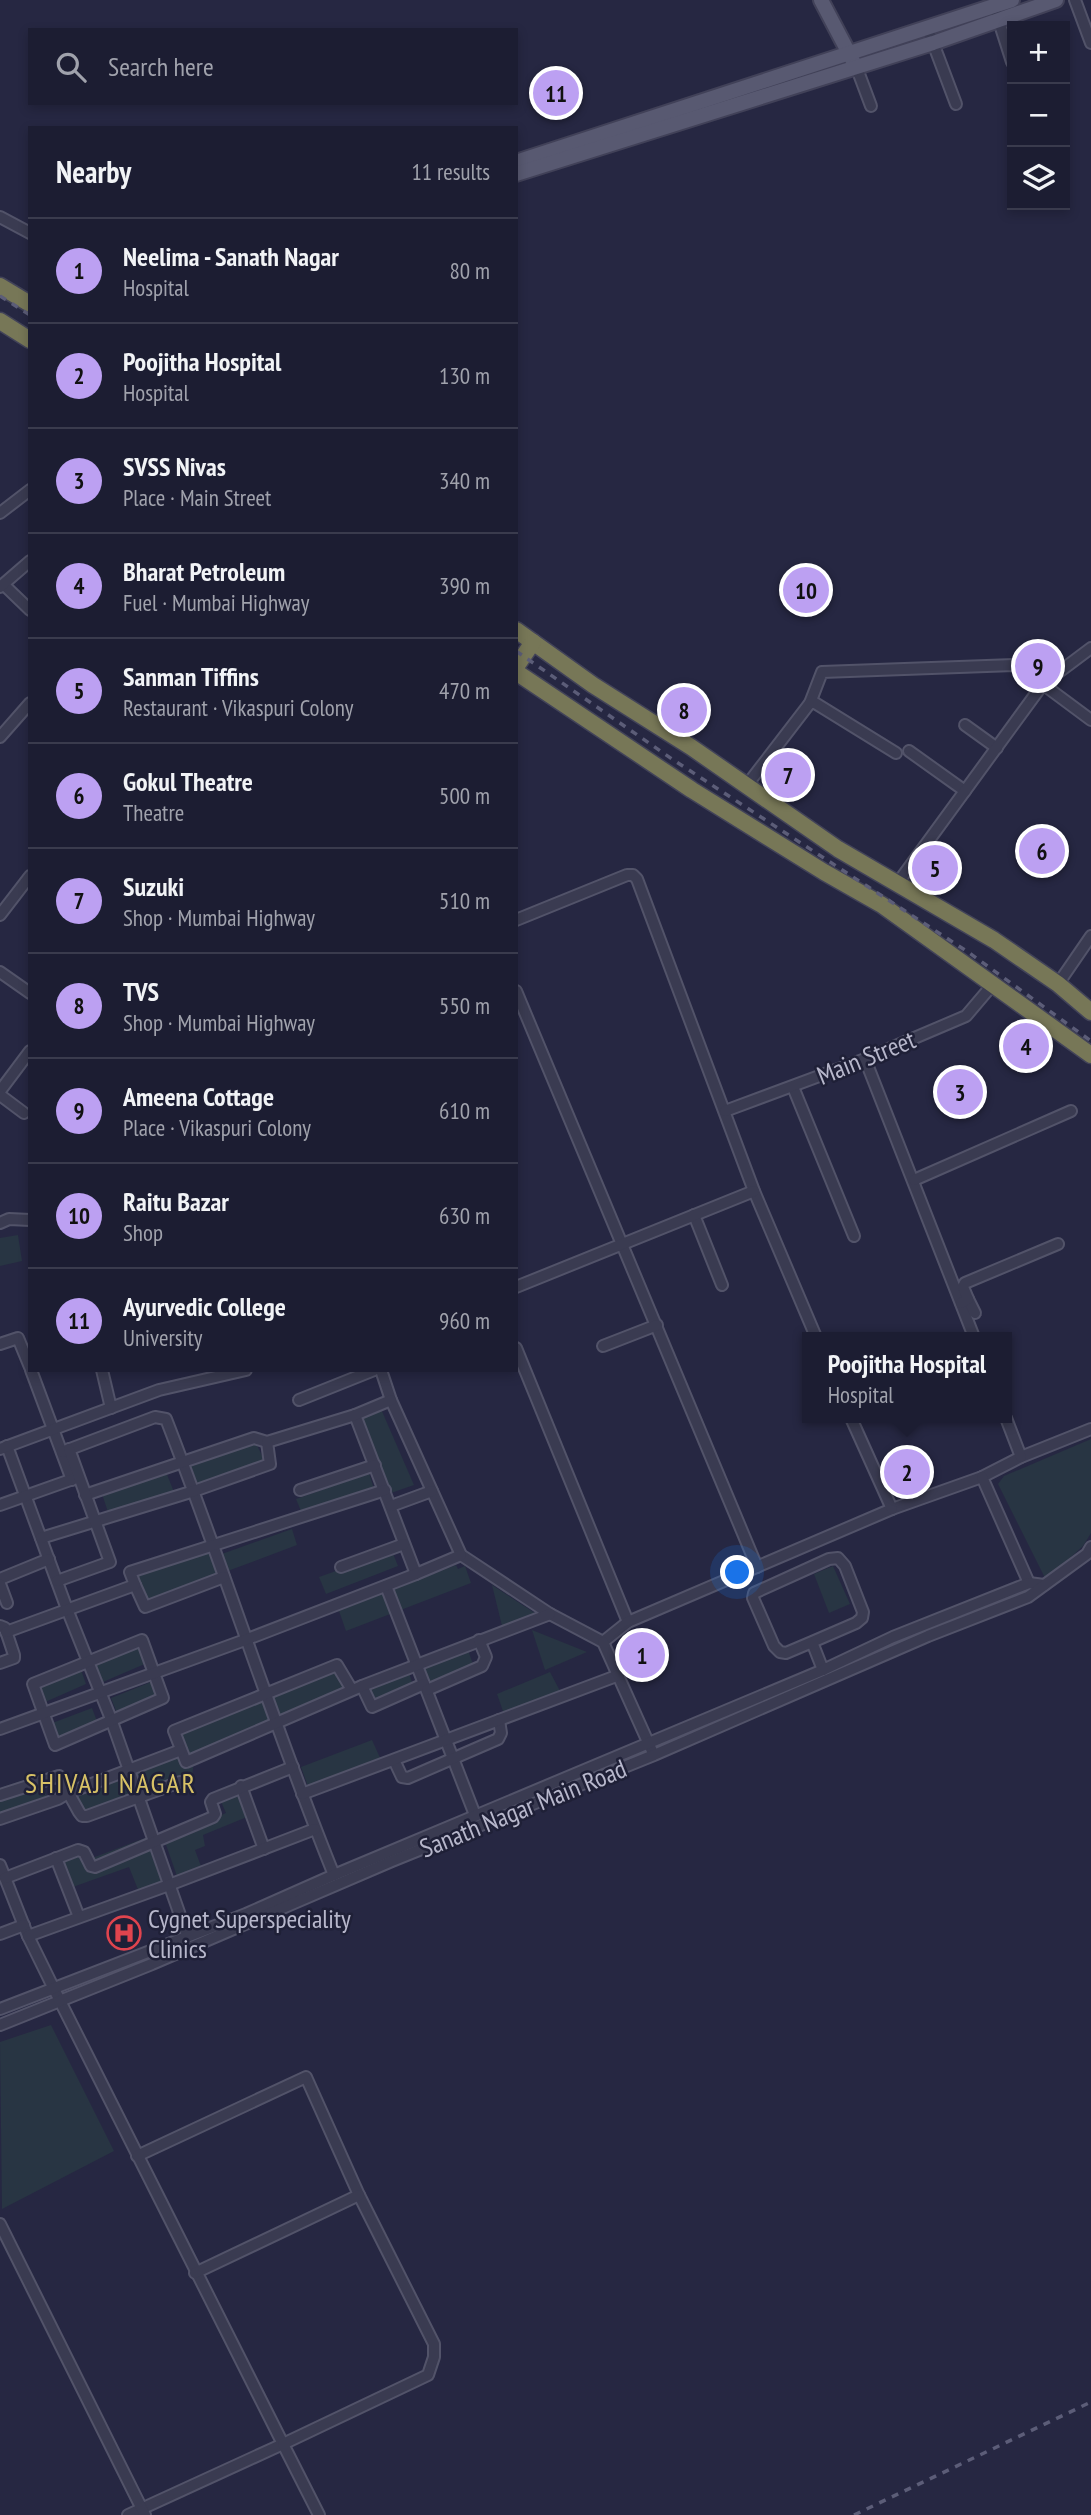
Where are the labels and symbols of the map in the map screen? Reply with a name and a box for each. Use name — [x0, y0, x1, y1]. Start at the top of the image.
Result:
pin: 11 — [533, 67, 579, 119]
pin: 10 — [783, 564, 829, 616]
pin: 9 — [1015, 640, 1061, 692]
pin: 8 — [661, 684, 707, 736]
pin: 7 — [765, 749, 811, 801]
pin: 6 — [1019, 825, 1065, 877]
pin: 5 — [912, 842, 958, 894]
pin: 4 — [1003, 1020, 1049, 1072]
street label: Main Street — [812, 1022, 920, 1092]
pin: 3 — [937, 1066, 983, 1118]
pin: 2 — [884, 1446, 930, 1498]
your location — [720, 1555, 754, 1589]
pin: 1 — [619, 1629, 665, 1681]
street label: Sanath Nagar Main Road — [415, 1751, 631, 1865]
district label: SHIVAJI NAGAR — [25, 1764, 197, 1801]
place label: Cygnet Superspeciality Clinics — [148, 1902, 351, 1965]
hospital icon: Cygnet Superspeciality Clinics — [105, 1914, 143, 1952]

